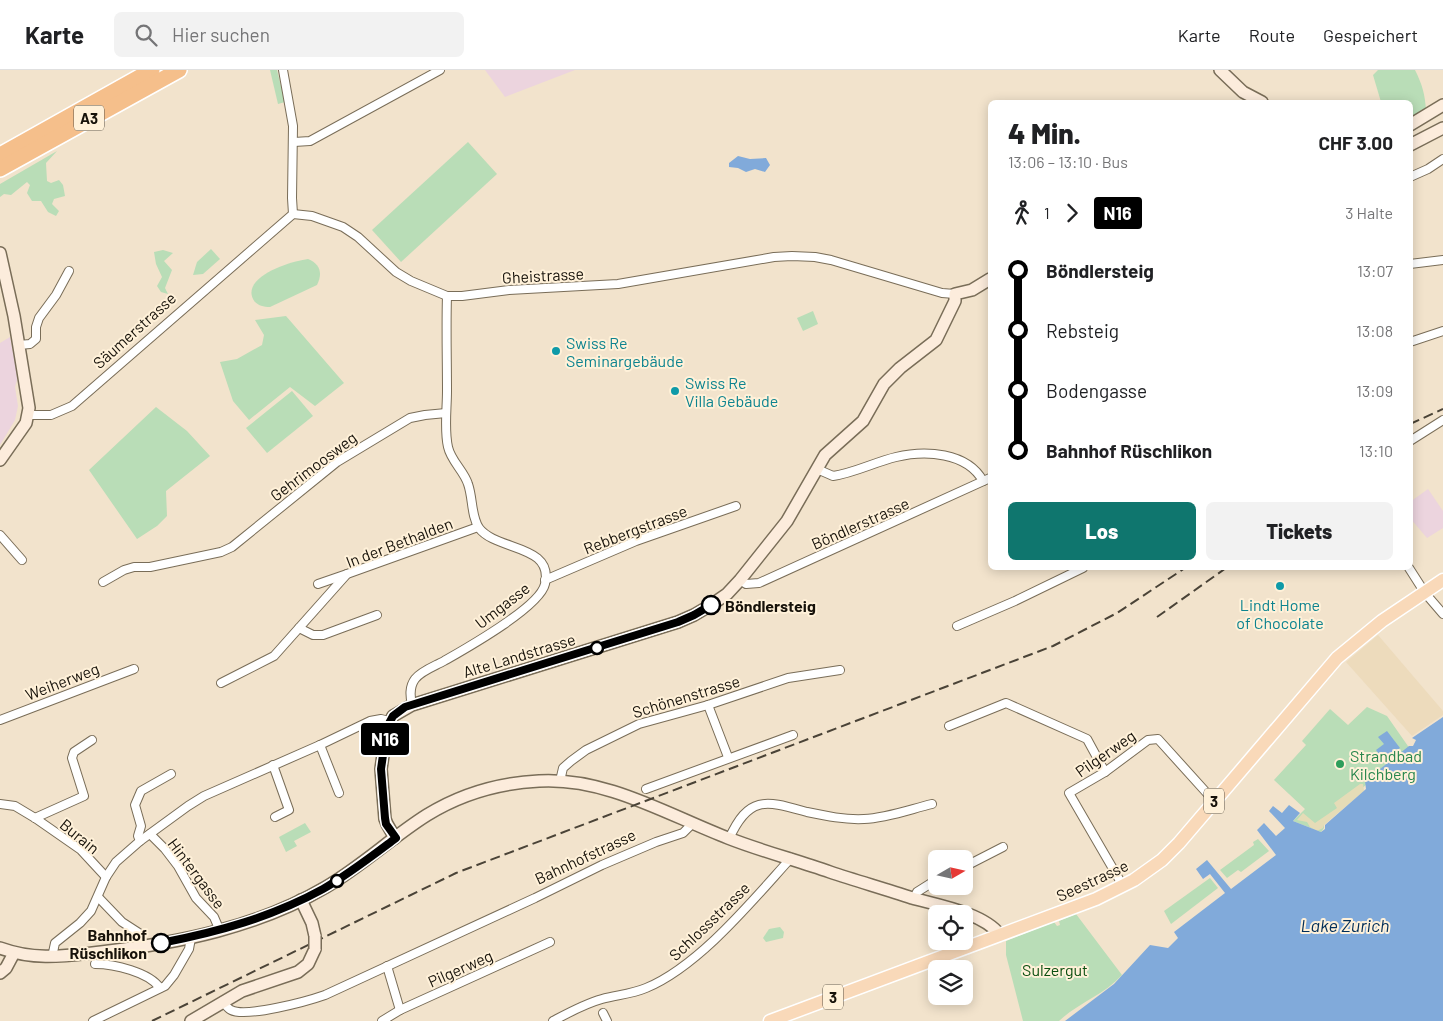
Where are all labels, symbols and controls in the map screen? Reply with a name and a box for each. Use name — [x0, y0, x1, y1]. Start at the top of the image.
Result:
search box — [114, 12, 464, 57]
text: Karte — [25, 20, 84, 49]
icon: search — [132, 21, 160, 49]
text: Hier suchen — [172, 23, 270, 46]
text: Karte — [1178, 24, 1221, 46]
text: Route — [1249, 24, 1295, 46]
text: Gespeichert — [1323, 24, 1418, 46]
road number: A3 — [74, 106, 104, 130]
text: 4 Min. — [1008, 116, 1081, 150]
text: CHF 3.00 — [1319, 131, 1393, 154]
text: 13:06 – 13:10 · Bus — [1008, 152, 1128, 171]
icon: walk — [1008, 199, 1036, 227]
icon: forward — [1058, 199, 1086, 227]
text: N16 — [1104, 202, 1132, 224]
text: 1 — [1044, 203, 1050, 222]
text: 3 Halte — [1345, 203, 1393, 222]
text: Böndlersteig — [1046, 259, 1154, 282]
text: 13:07 — [1357, 261, 1393, 280]
street label: Gheistrasse — [502, 263, 584, 287]
street label: Säumerstrasse — [89, 288, 179, 372]
text: Rebsteig — [1046, 319, 1119, 342]
text: 13:08 — [1356, 321, 1393, 340]
place label: Swiss Re Seminargebäude — [566, 333, 683, 370]
marker: Swiss Re Seminargebäude — [550, 345, 562, 357]
place label: Swiss Re Villa Gebäude — [685, 373, 778, 410]
text: Bodengasse — [1046, 379, 1147, 402]
text: 13:09 — [1356, 381, 1393, 400]
marker: Swiss Re Villa Gebäude — [669, 385, 681, 397]
street label: Gehrimoosweg — [266, 427, 360, 505]
text: Bahnhof Rüschlikon — [1046, 439, 1212, 462]
text: 13:10 — [1359, 441, 1393, 460]
street label: Böndlerstrasse — [808, 493, 912, 553]
street label: Rebbergstrasse — [581, 501, 689, 557]
button: Los — [1008, 502, 1196, 560]
button: Tickets — [1206, 502, 1393, 560]
street label: In der Bethalden — [343, 513, 455, 571]
street label: Umgasse — [471, 578, 533, 632]
marker: Lindt Home of Chocolate — [1274, 580, 1286, 592]
marker: Böndlersteig — [701, 595, 721, 615]
place label: Lindt Home of Chocolate — [1236, 595, 1324, 632]
place label: Böndlersteig — [725, 596, 816, 615]
street label: Alte Landstrasse — [461, 629, 577, 681]
unlabelled marker — [590, 641, 604, 655]
street label: Weiherweg — [22, 658, 102, 704]
street label: Schönenstrasse — [630, 671, 742, 721]
line badge: N16 — [356, 723, 414, 755]
street label: Pilgerweg — [1071, 725, 1139, 781]
text: N16 — [371, 728, 399, 750]
place label: Strandbad Kilchberg — [1350, 746, 1422, 783]
marker: Strandbad Kilchberg — [1334, 758, 1346, 770]
road number: 3 — [1204, 788, 1224, 814]
street label: Burain — [57, 814, 103, 858]
street label: Bahnhofstrasse — [532, 824, 638, 888]
street label: Hintergasse — [164, 834, 230, 912]
north arrow — [928, 850, 972, 895]
map controls — [928, 850, 973, 1005]
street label: Seestrasse — [1053, 855, 1131, 905]
unlabelled marker — [330, 874, 344, 888]
street label: Schlossstrasse — [665, 878, 753, 964]
button: locate — [928, 905, 973, 950]
water label: Lake Zurich — [1301, 914, 1389, 936]
place label: Bahnhof Rüschlikon — [70, 925, 147, 962]
marker: Bahnhof Rüschlikon — [151, 933, 171, 953]
street label: Pilgerweg — [425, 945, 495, 991]
button: layers — [928, 960, 973, 1005]
park label: Sulzergut — [1022, 960, 1088, 979]
road number: 3 — [823, 984, 843, 1010]

